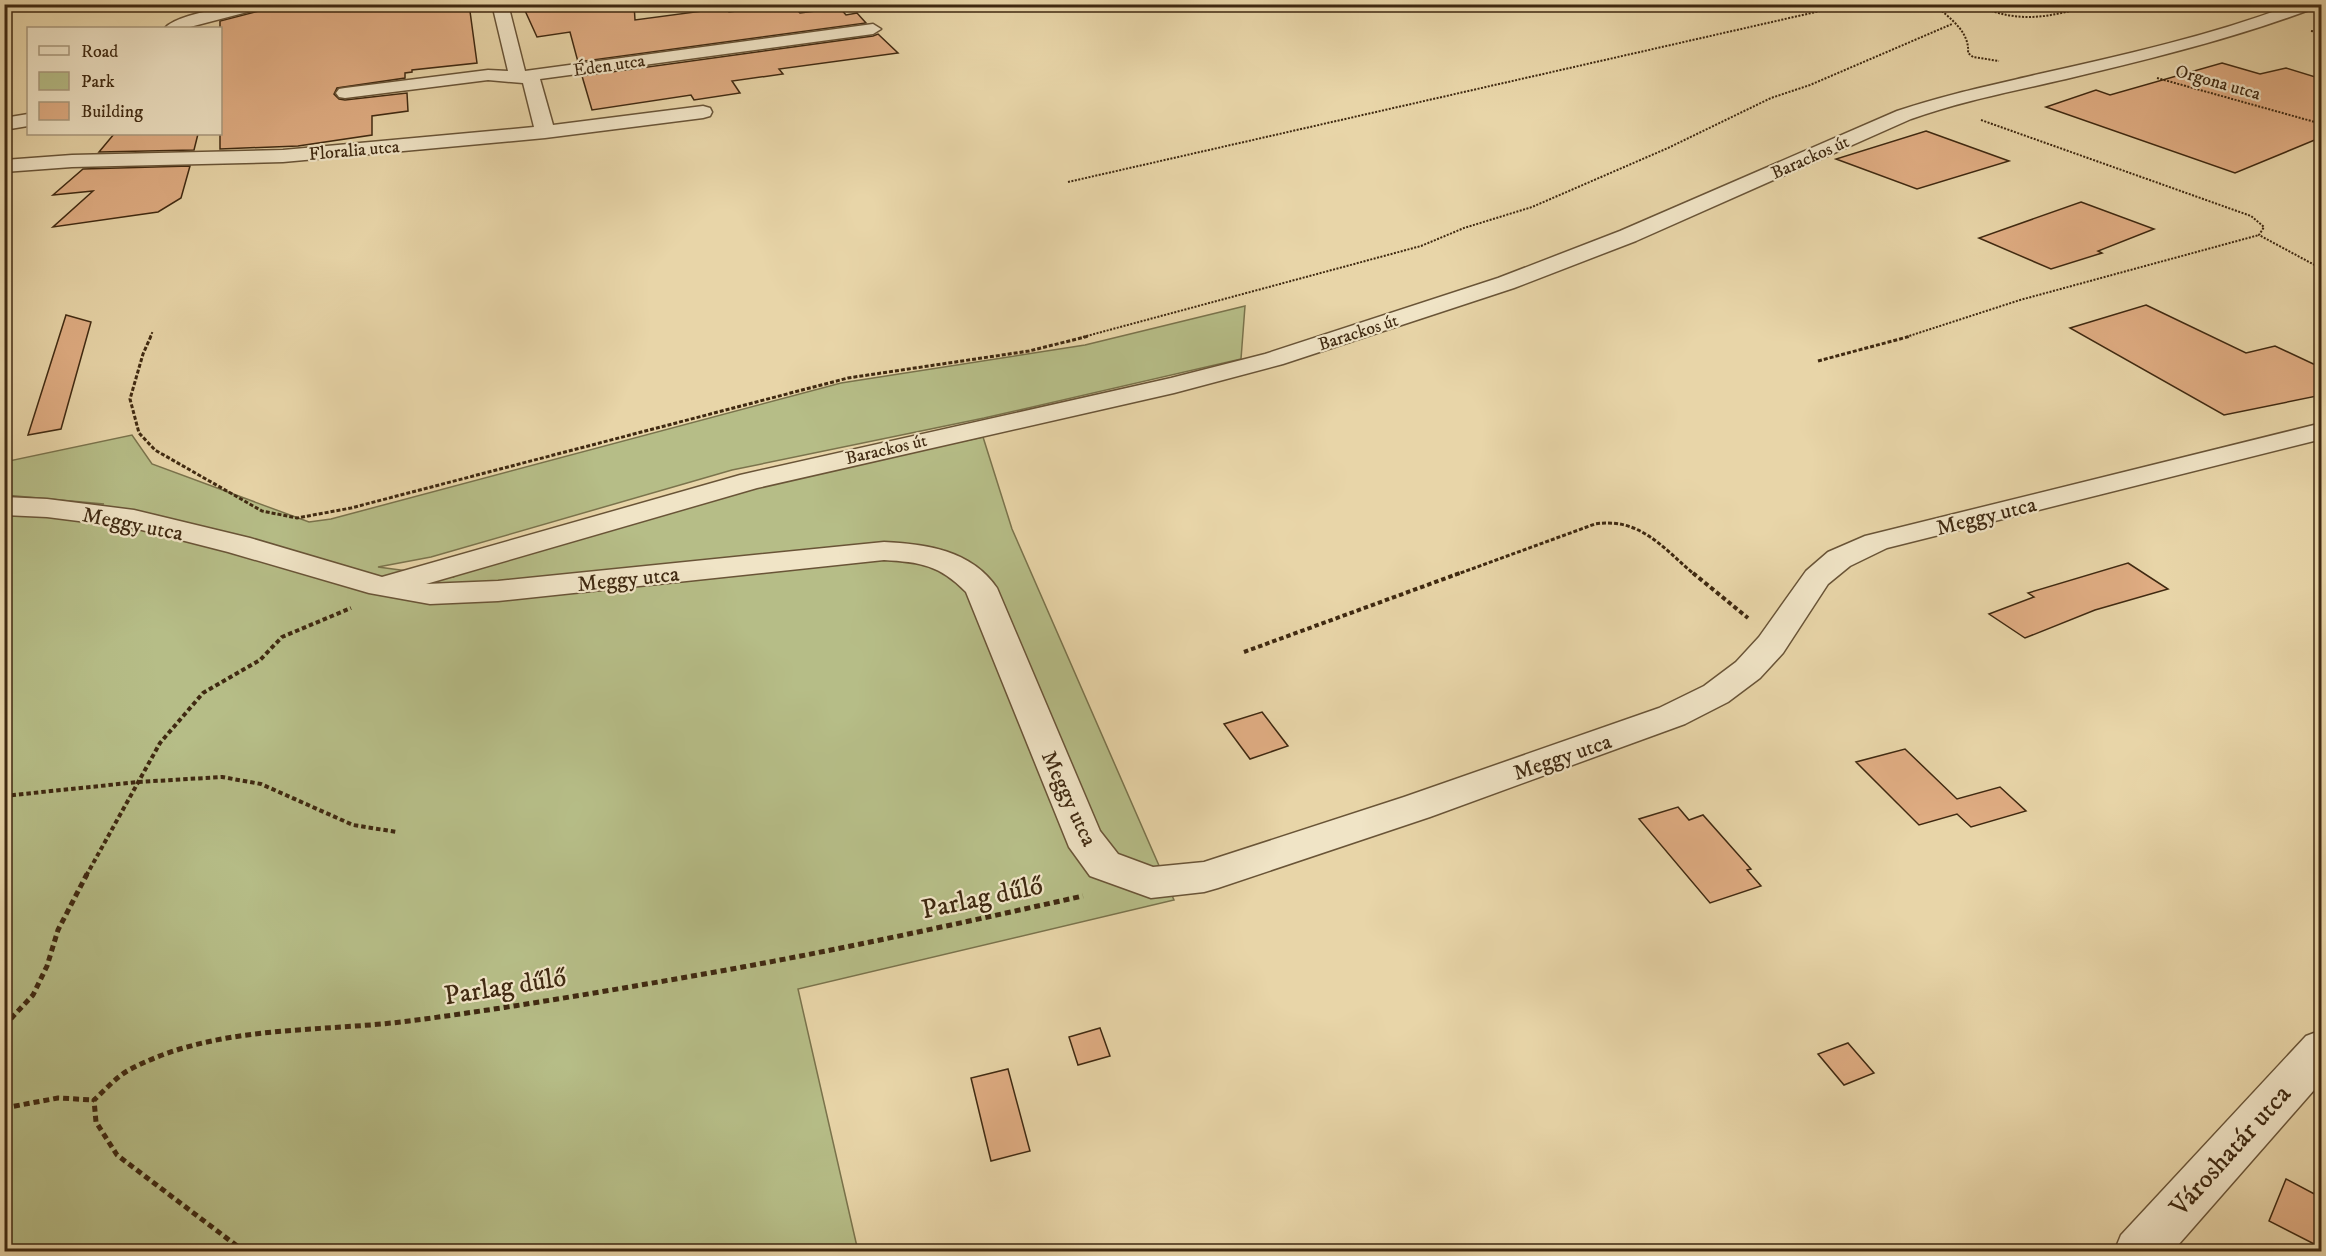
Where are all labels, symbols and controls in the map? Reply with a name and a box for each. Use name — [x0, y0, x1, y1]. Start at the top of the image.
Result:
legend — [27, 27, 222, 135]
text: Road — [81, 41, 118, 63]
street label: Éden utca — [572, 50, 647, 82]
street label: Orgona utca — [2173, 60, 2263, 106]
text: Park — [81, 71, 115, 93]
text: Building — [81, 101, 143, 123]
street label: Barackos út — [1768, 131, 1853, 185]
street label: Floralia utca — [308, 136, 401, 166]
street label: Barackos út — [1315, 310, 1401, 356]
street label: Barackos út — [843, 430, 929, 470]
street label: Meggy utca — [1933, 491, 2040, 542]
street label: Meggy utca — [80, 501, 186, 548]
street label: Meggy utca — [576, 561, 681, 598]
street label: Meggy utca — [1510, 728, 1616, 787]
street label: Meggy utca — [1035, 747, 1103, 851]
street label: Parlag dűlő — [918, 868, 1047, 927]
street label: Parlag dűlő — [442, 960, 570, 1013]
street label: Városhatár utca — [2162, 1077, 2299, 1224]

